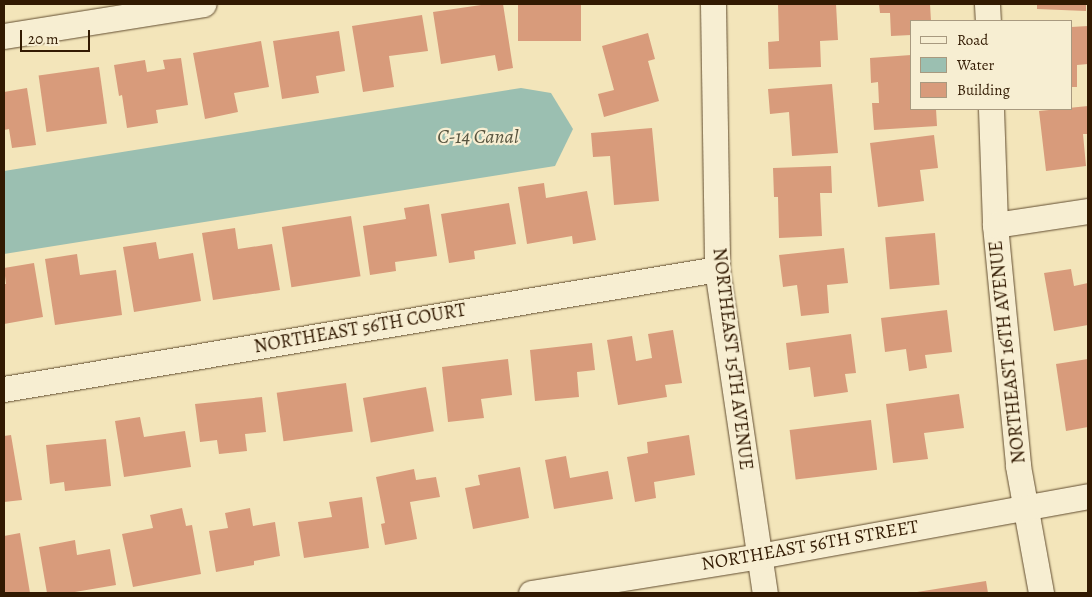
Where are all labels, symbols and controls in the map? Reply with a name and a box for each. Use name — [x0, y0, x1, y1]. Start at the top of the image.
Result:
scale bar — [22, 20, 92, 52]
legend — [910, 20, 1072, 110]
text: 20 m — [28, 29, 59, 49]
text: Road — [957, 30, 988, 50]
text: Water — [957, 55, 994, 75]
text: Building — [957, 80, 1010, 100]
water label: C-14 Canal — [437, 124, 519, 148]
street label: NORTHEAST 16TH AVENUE — [985, 239, 1031, 465]
street label: NORTHEAST 15TH AVENUE — [707, 247, 757, 471]
street label: NORTHEAST 56TH COURT — [252, 299, 468, 359]
street label: NORTHEAST 56TH STREET — [700, 516, 920, 576]

